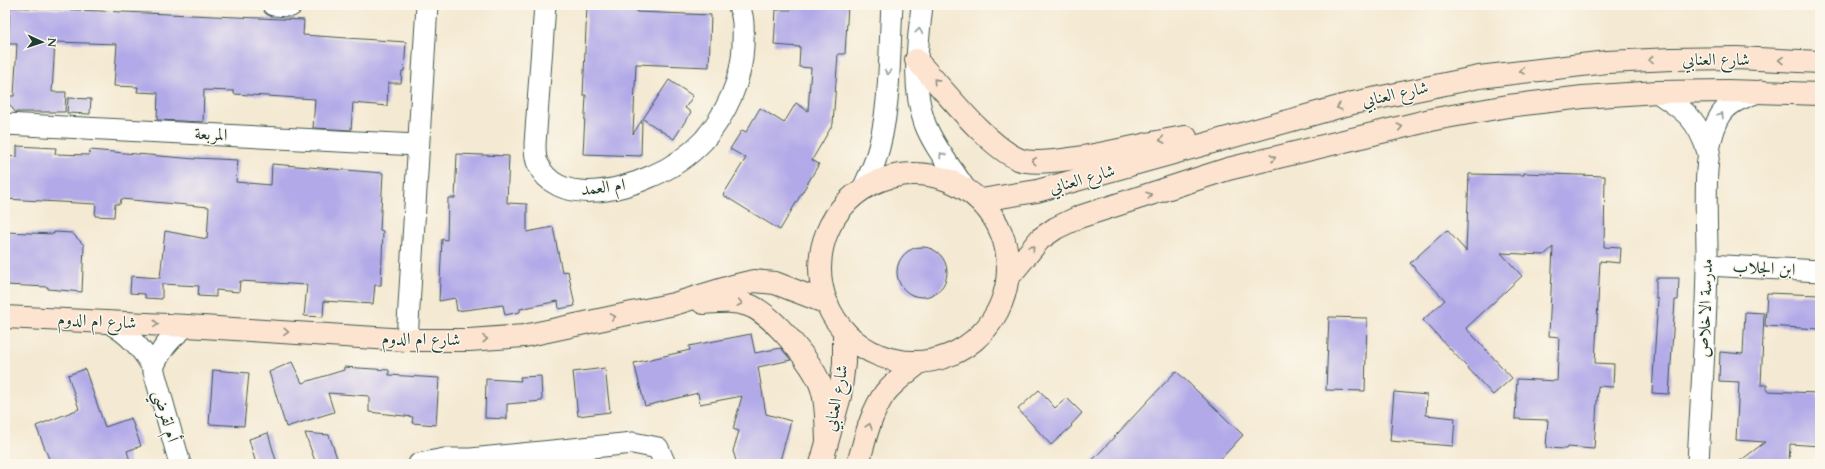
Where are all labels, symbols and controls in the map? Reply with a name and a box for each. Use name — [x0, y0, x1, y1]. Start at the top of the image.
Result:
north arrow — [22, 22, 62, 62]
one-way arrow — [915, 28, 924, 34]
text: N — [44, 37, 59, 48]
street label: شارع العنابي — [1682, 48, 1750, 74]
one-way arrow — [1648, 55, 1654, 64]
one-way arrow — [1778, 55, 1784, 64]
one-way arrow — [1519, 66, 1525, 75]
one-way arrow — [883, 69, 892, 75]
street label: شارع العنابي — [1360, 76, 1431, 115]
one-way arrow — [933, 78, 941, 86]
one-way arrow — [1336, 102, 1343, 111]
one-way arrow — [1716, 113, 1723, 120]
street label: المربعة — [194, 122, 228, 146]
one-way arrow — [1397, 124, 1403, 132]
one-way arrow — [1159, 136, 1165, 144]
one-way arrow — [939, 152, 947, 159]
one-way arrow — [1270, 154, 1277, 162]
one-way arrow — [1031, 157, 1037, 166]
street label: شارع العنابي — [1046, 159, 1118, 202]
street label: ام العمد — [579, 173, 627, 204]
one-way arrow — [1145, 191, 1152, 199]
one-way arrow — [1028, 245, 1035, 253]
street label: ابن الجلاب — [1732, 255, 1796, 281]
street label: مدرسة الاخلاص — [1692, 258, 1718, 358]
one-way arrow — [737, 299, 744, 307]
street label: شارع ام الدوم — [57, 307, 137, 338]
one-way arrow — [610, 314, 616, 322]
one-way arrow — [153, 320, 159, 329]
street label: شارع ام الدوم — [381, 327, 461, 354]
one-way arrow — [283, 328, 289, 336]
one-way arrow — [482, 334, 488, 343]
street label: شارع العنابي — [818, 363, 857, 434]
street label: أم لقرضي — [144, 387, 185, 446]
one-way arrow — [864, 423, 873, 430]

